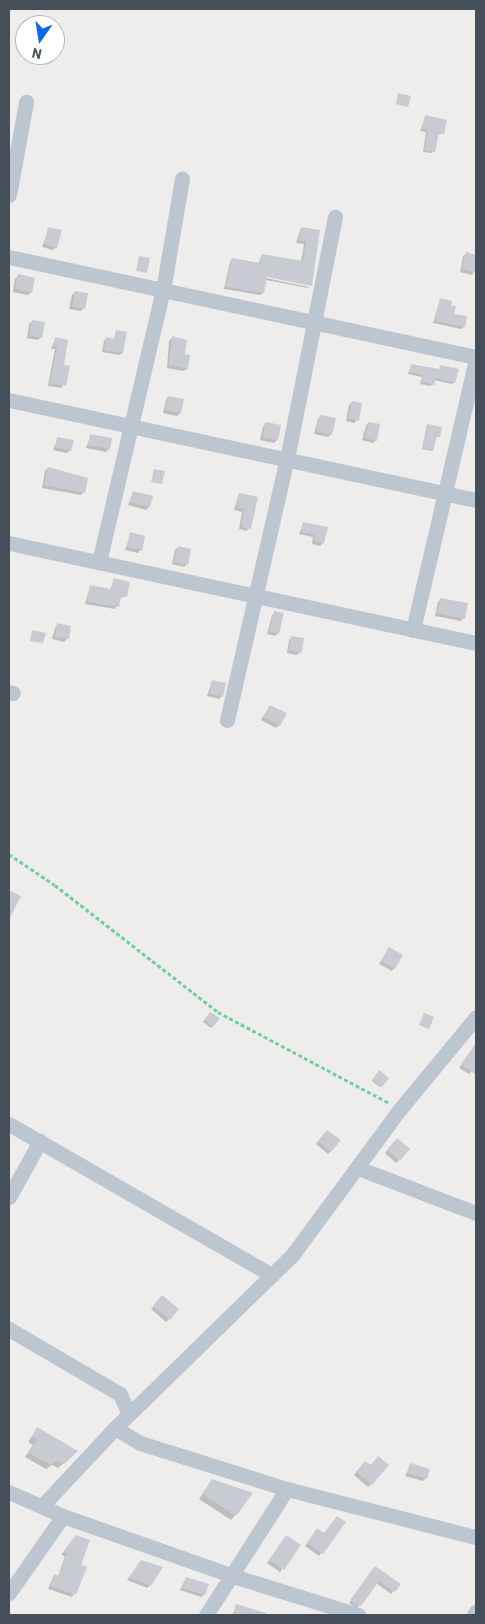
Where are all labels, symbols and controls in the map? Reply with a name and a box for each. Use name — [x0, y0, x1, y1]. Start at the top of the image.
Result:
north arrow — [15, 15, 65, 65]
text: N — [30, 45, 43, 63]

